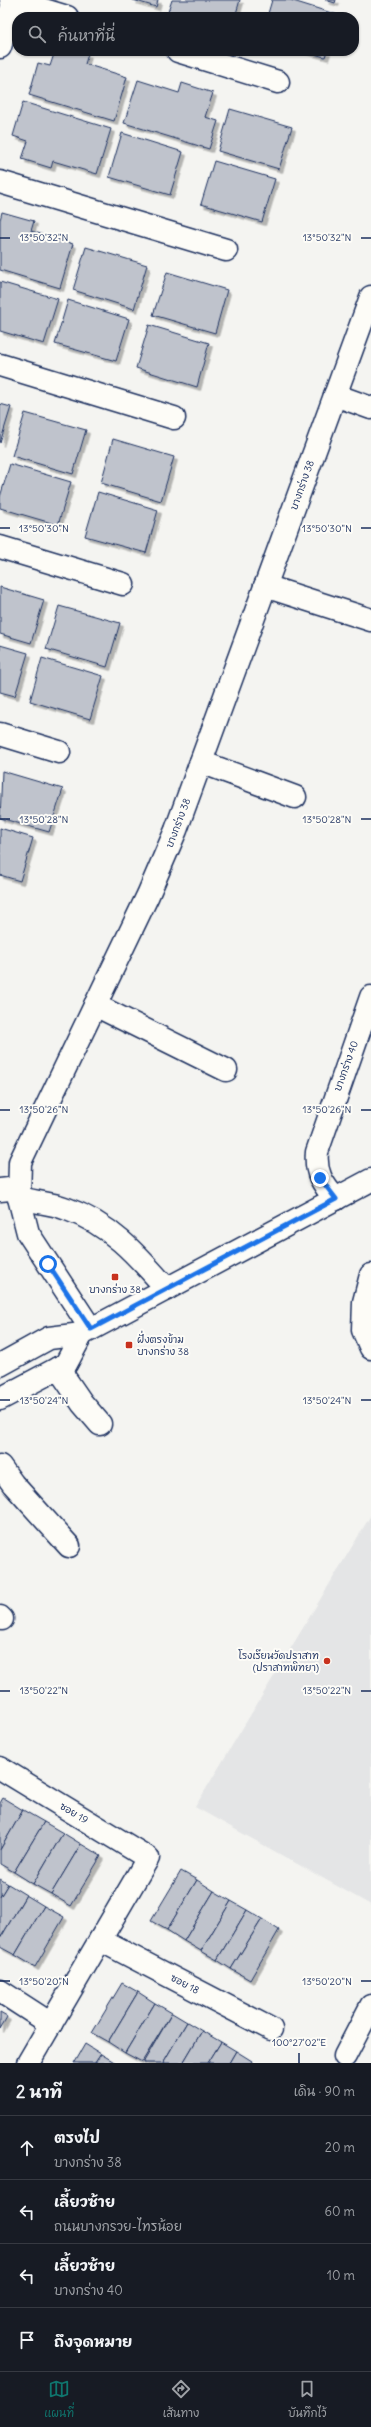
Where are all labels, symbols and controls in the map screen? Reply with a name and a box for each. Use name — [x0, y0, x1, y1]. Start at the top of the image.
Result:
search box — [12, 12, 359, 56]
icon: search — [26, 23, 48, 45]
text: ค้นหาที่นี่ — [58, 26, 115, 45]
text: 13°50'32"N — [20, 231, 68, 244]
text: 13°50'32"N — [303, 231, 351, 244]
street label: บางกร่าง 38 — [287, 458, 317, 512]
text: 13°50'30"N — [19, 522, 69, 535]
text: 13°50'30"N — [302, 522, 352, 535]
street label: บางกร่าง 38 — [163, 796, 193, 850]
text: 13°50'28"N — [20, 813, 68, 826]
text: 13°50'28"N — [303, 813, 351, 826]
street label: บางกร่าง 40 — [331, 1039, 361, 1093]
text: 13°50'26"N — [20, 1103, 68, 1116]
text: 13°50'26"N — [303, 1103, 351, 1116]
route end — [311, 1169, 329, 1187]
route start — [39, 1255, 57, 1273]
marker: บางกร่าง 38 — [110, 1272, 120, 1282]
place label: บางกร่าง 38 — [89, 1283, 141, 1296]
place label: ฝั่งตรงข้าม บางกร่าง 38 — [137, 1330, 189, 1358]
marker: ฝั่งตรงข้าม บางกร่าง 38 — [124, 1340, 134, 1350]
text: 13°50'24"N — [20, 1394, 68, 1407]
text: 13°50'24"N — [303, 1394, 351, 1407]
place label: โรงเรียนวัดปราสาท (ปราสาทพิทยา) — [238, 1649, 319, 1674]
marker: โรงเรียนวัดปราสาท (ปราสาทพิทยา) — [322, 1656, 332, 1666]
text: 13°50'22"N — [20, 1684, 68, 1697]
text: 13°50'22"N — [303, 1684, 351, 1697]
street label: ซอย 19 — [57, 1800, 91, 1827]
street label: ซอย 18 — [168, 1971, 202, 1997]
text: 13°50'20"N — [19, 1975, 69, 1988]
text: 13°50'20"N — [302, 1975, 352, 1988]
text: 100°27'02"E — [272, 2036, 326, 2049]
text: 2 นาที — [16, 2081, 62, 2103]
text: เดิน · 90 m — [294, 2083, 355, 2100]
text: ตรงไป — [54, 2128, 100, 2147]
icon: ahead — [16, 2137, 38, 2159]
text: 20 m — [325, 2139, 355, 2156]
text: บางกร่าง 38 — [54, 2154, 122, 2171]
text: เลี้ยวซ้าย — [54, 2192, 115, 2211]
icon: left — [16, 2201, 38, 2223]
text: 60 m — [324, 2203, 355, 2220]
text: ถนนบางกรวย-ไทรน้อย — [54, 2218, 182, 2235]
text: เลี้ยวซ้าย — [54, 2256, 115, 2275]
icon: left — [16, 2265, 38, 2287]
text: 10 m — [327, 2267, 355, 2284]
text: บางกร่าง 40 — [54, 2282, 123, 2299]
icon: arrive — [16, 2329, 38, 2351]
text: ถึงจุดหมาย — [54, 2332, 132, 2351]
tab: แผนที่ — [44, 2378, 74, 2421]
tab: เส้นทาง — [163, 2378, 199, 2421]
tab: บันทึกไว้ — [288, 2378, 327, 2421]

